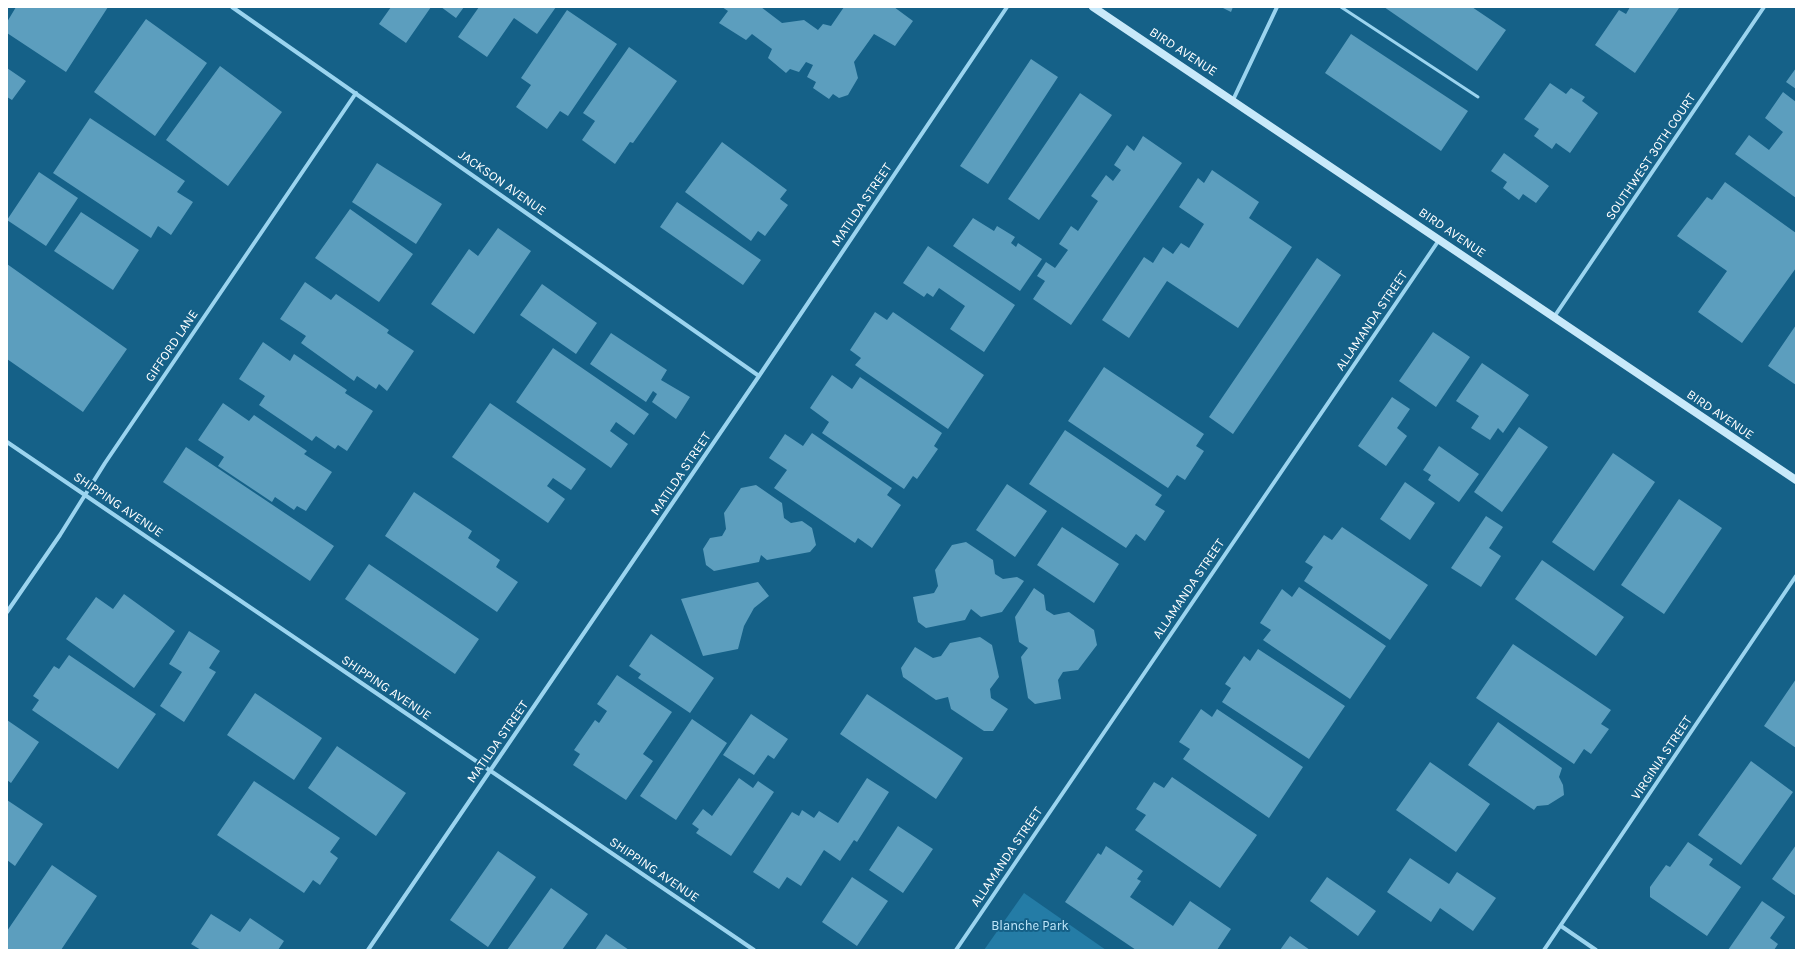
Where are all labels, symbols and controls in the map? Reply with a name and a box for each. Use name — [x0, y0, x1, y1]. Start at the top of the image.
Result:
street label: BIRD AVENUE — [1146, 24, 1220, 80]
street label: SOUTHWEST 30TH COURT — [1603, 91, 1699, 223]
street label: JACKSON AVENUE — [455, 147, 549, 219]
street label: MATILDA STREET — [828, 161, 896, 249]
street label: BIRD AVENUE — [1415, 205, 1489, 261]
street label: ALLAMANDA STREET — [1333, 268, 1411, 374]
street label: GIFFORD LANE — [142, 307, 202, 385]
street label: BIRD AVENUE — [1683, 387, 1757, 443]
street label: MATILDA STREET — [647, 430, 715, 518]
street label: SHIPPING AVENUE — [70, 469, 166, 541]
street label: ALLAMANDA STREET — [1150, 536, 1228, 642]
street label: SHIPPING AVENUE — [338, 652, 434, 724]
street label: MATILDA STREET — [464, 698, 532, 786]
street label: VIRGINIA STREET — [1628, 713, 1696, 803]
street label: ALLAMANDA STREET — [968, 804, 1046, 910]
street label: SHIPPING AVENUE — [606, 834, 702, 906]
park label: Blanche Park — [991, 918, 1069, 934]

